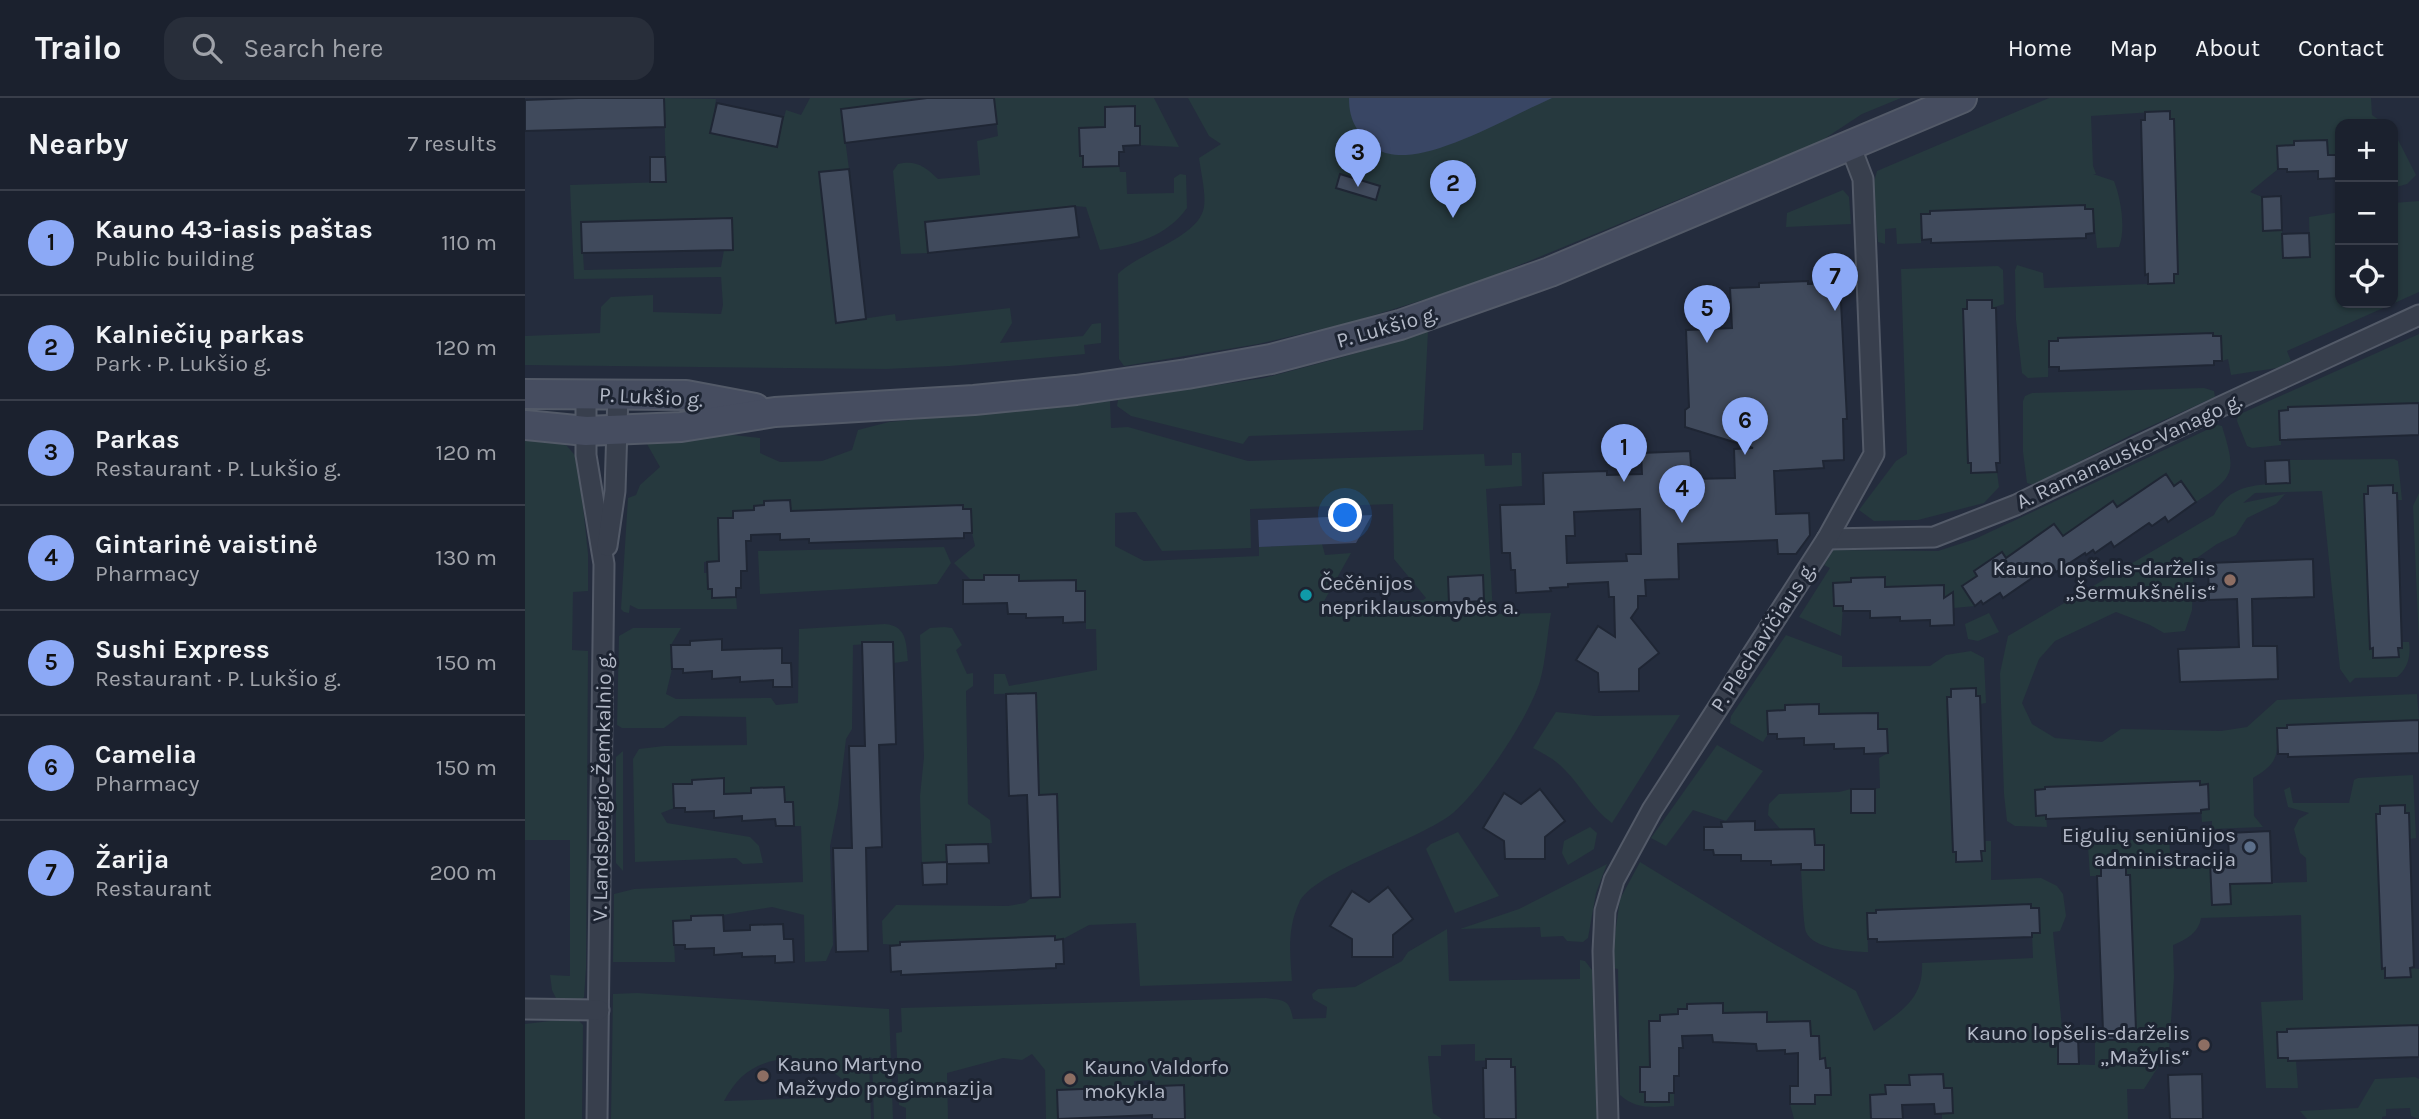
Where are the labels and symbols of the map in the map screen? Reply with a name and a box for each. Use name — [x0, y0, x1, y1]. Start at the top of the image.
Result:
pin: 3 — [1335, 129, 1381, 187]
pin: 2 — [1430, 160, 1476, 218]
pin: 7 — [1812, 253, 1858, 311]
pin: 5 — [1684, 285, 1730, 343]
street label: P. Lukšio g. — [1334, 301, 1441, 353]
street label: P. Lukšio g. — [598, 382, 704, 412]
street label: A. Ramanausko-Vanago g. — [2013, 388, 2246, 514]
pin: 6 — [1722, 397, 1768, 455]
pin: 1 — [1601, 424, 1647, 482]
pin: 4 — [1659, 465, 1705, 523]
your location — [1328, 498, 1362, 532]
place label: Kauno lopšelis-darželis „Šermukšnėlis“ — [1992, 556, 2216, 604]
street label: P. Plechavičiaus g. — [1706, 557, 1820, 716]
place label: Čečėnijos nepriklausomybės a. — [1320, 571, 1518, 619]
marker: Kauno lopšelis-darželis „Šermukšnėlis“ — [2222, 572, 2238, 588]
marker: Čečėnijos nepriklausomybės a. — [1298, 587, 1314, 603]
street label: V. Landsbergio-Žemkalnio g. — [588, 652, 616, 921]
place label: Eigulių seniūnijos administracija — [2062, 823, 2236, 871]
marker: Eigulių seniūnijos administracija — [2242, 839, 2258, 855]
place label: Kauno lopšelis-darželis „Mažylis“ — [1966, 1021, 2190, 1069]
marker: Kauno lopšelis-darželis „Mažylis“ — [2196, 1037, 2212, 1053]
place label: Kauno Martyno Mažvydo progimnazija — [777, 1052, 993, 1100]
place label: Kauno Valdorfo mokykla — [1084, 1055, 1229, 1103]
marker: Kauno Martyno Mažvydo progimnazija — [755, 1068, 771, 1084]
marker: Kauno Valdorfo mokykla — [1062, 1071, 1078, 1087]

